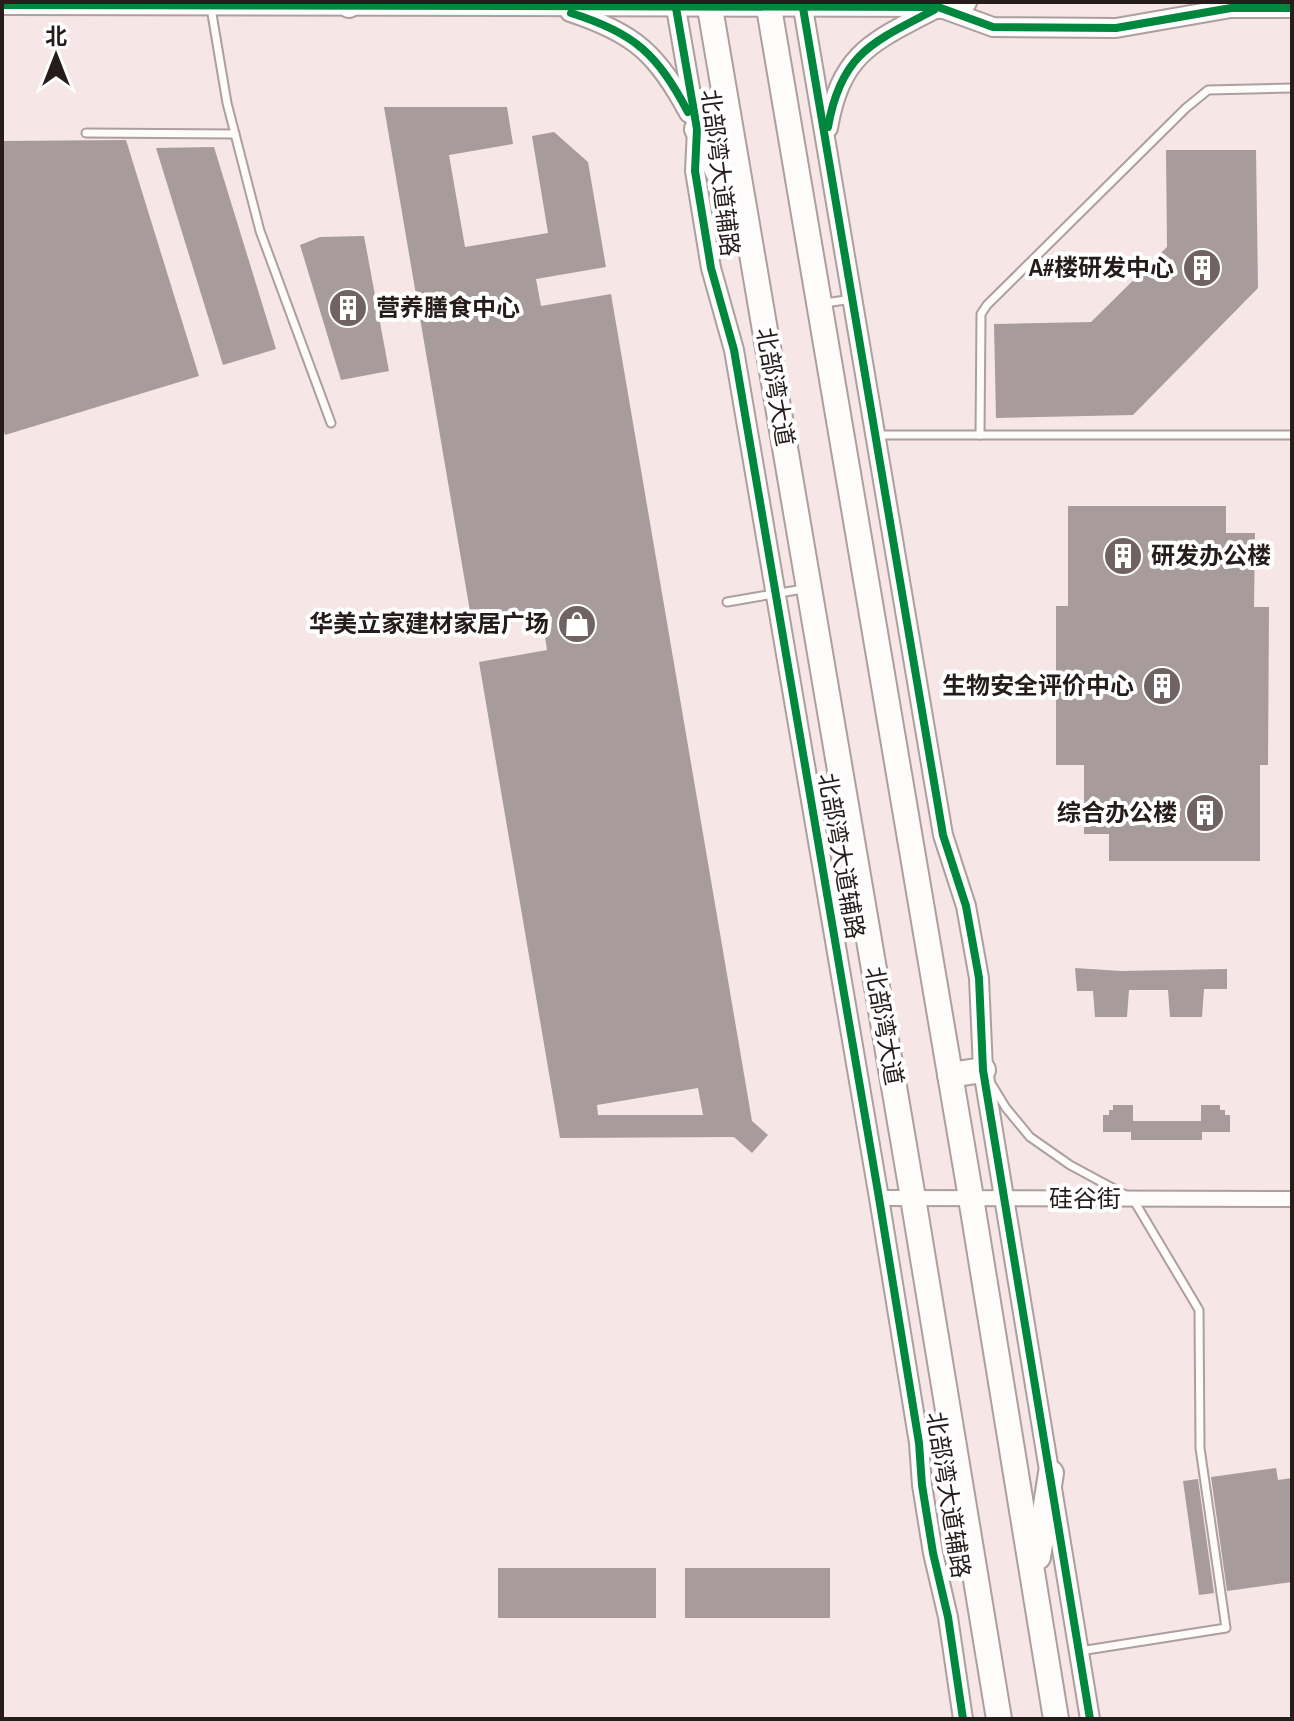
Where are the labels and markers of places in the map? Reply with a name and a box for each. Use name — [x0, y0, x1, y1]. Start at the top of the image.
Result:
building icon: A#楼研发中心 — [1181, 247, 1223, 289]
place label: A#楼研发中心 — [1029, 251, 1174, 283]
building icon: 营养膳食中心 — [327, 287, 369, 329]
place label: 营养膳食中心 — [376, 291, 520, 323]
building icon: 研发办公楼 — [1102, 535, 1144, 577]
place label: 研发办公楼 — [1151, 539, 1271, 571]
shop icon: 华美立家建材家居广场 — [556, 603, 598, 645]
place label: 华美立家建材家居广场 — [309, 607, 549, 639]
building icon: 生物安全评价中心 — [1141, 665, 1183, 707]
place label: 生物安全评价中心 — [942, 669, 1134, 701]
building icon: 综合办公楼 — [1184, 792, 1226, 834]
place label: 综合办公楼 — [1057, 796, 1177, 828]

